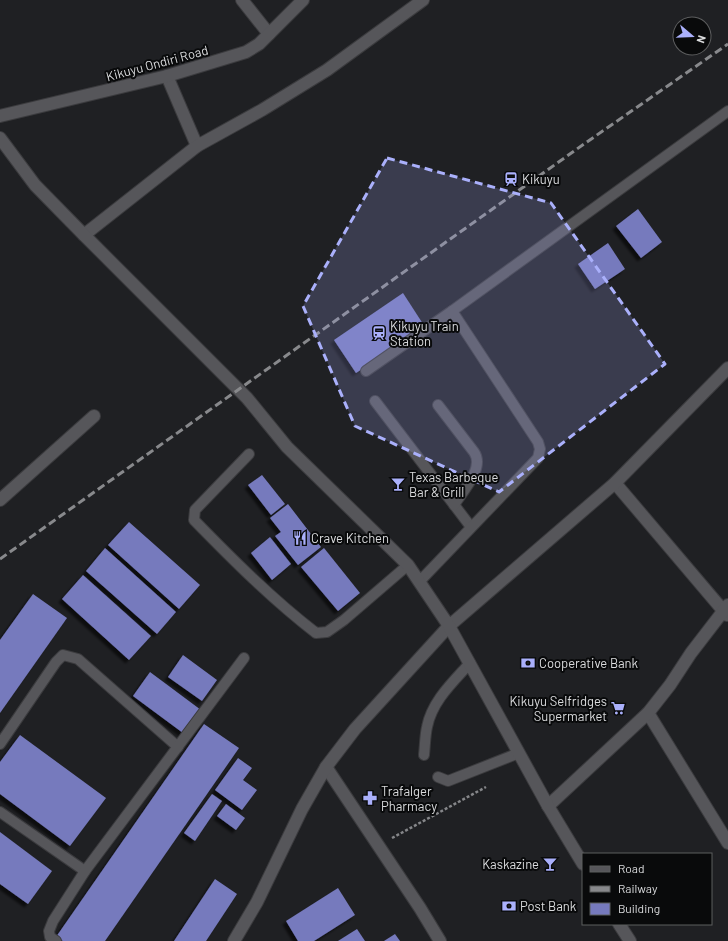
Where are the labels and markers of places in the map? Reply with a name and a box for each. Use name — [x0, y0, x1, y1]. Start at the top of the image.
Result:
station icon: Kikuyu — [503, 171, 519, 187]
place label: Kikuyu — [522, 171, 560, 187]
place label: Kikuyu Train Station — [390, 318, 459, 349]
station icon: Kikuyu Train Station — [371, 325, 387, 341]
place label: Texas Barbeque Bar & Grill — [409, 469, 498, 500]
bar icon: Texas Barbeque Bar & Grill — [390, 476, 406, 492]
restaurant icon: Crave Kitchen — [292, 530, 308, 546]
place label: Crave Kitchen — [311, 530, 389, 546]
bank icon: Cooperative Bank — [520, 655, 536, 671]
place label: Cooperative Bank — [539, 655, 639, 671]
place label: Kikuyu Selfridges Supermarket — [509, 693, 607, 724]
supermarket icon: Kikuyu Selfridges Supermarket — [610, 700, 626, 716]
place label: Trafalger Pharmacy — [381, 783, 437, 814]
pharmacy icon: Trafalger Pharmacy — [362, 790, 378, 806]
place label: Kaskazine — [482, 856, 539, 872]
bar icon: Kaskazine — [542, 856, 558, 872]
bank icon: Post Bank — [501, 898, 517, 914]
place label: Post Bank — [520, 898, 577, 914]

